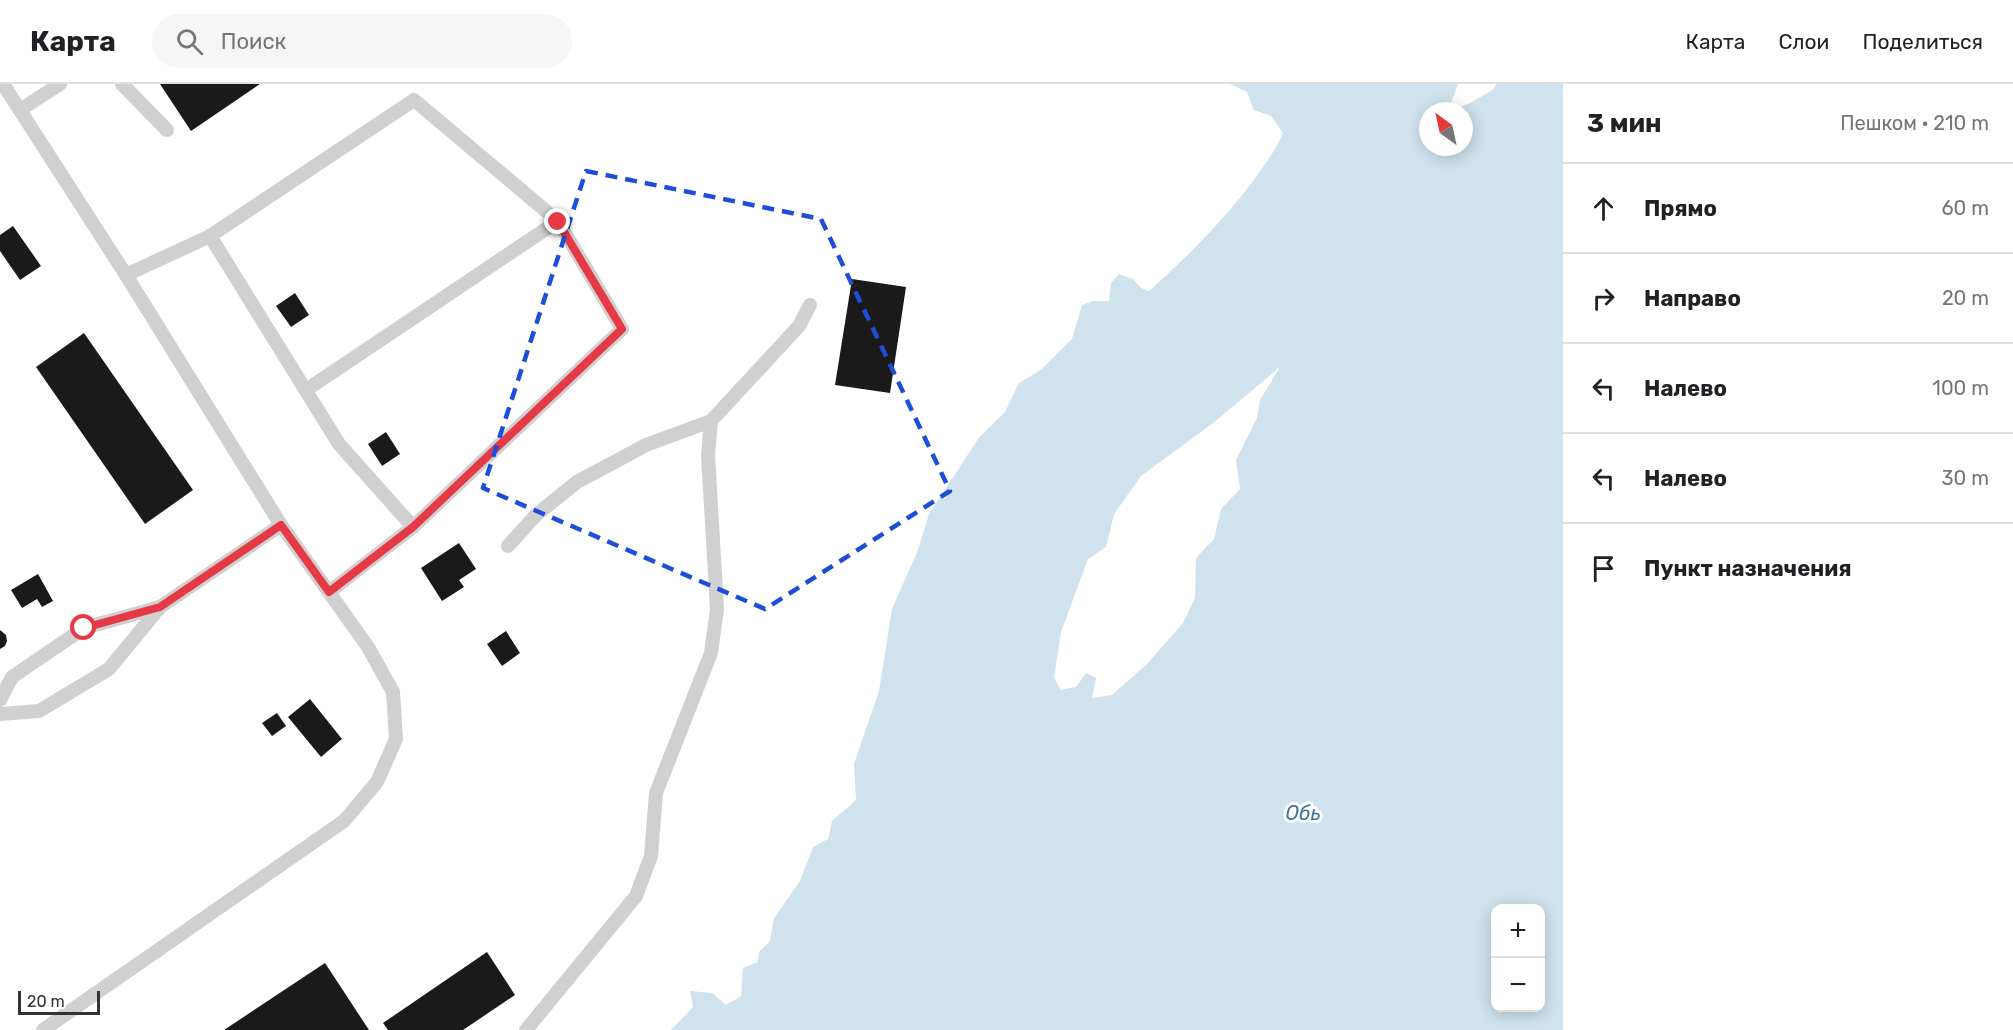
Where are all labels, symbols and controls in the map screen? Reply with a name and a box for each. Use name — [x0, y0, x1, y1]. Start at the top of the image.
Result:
search box — [152, 14, 572, 68]
text: Карта — [30, 25, 116, 58]
icon: search — [173, 25, 206, 58]
text: Поиск — [221, 28, 286, 55]
text: Карта — [1685, 29, 1745, 54]
text: Слои — [1778, 29, 1829, 54]
text: Поделиться — [1862, 29, 1983, 54]
north arrow — [1419, 102, 1473, 156]
text: 3 мин — [1587, 108, 1662, 139]
text: Пешком · 210 m — [1840, 111, 1989, 135]
icon: ahead — [1587, 192, 1620, 225]
text: Прямо — [1644, 195, 1717, 222]
text: 60 m — [1942, 196, 1989, 220]
route end — [544, 208, 570, 234]
icon: right — [1587, 282, 1620, 315]
text: Направо — [1644, 285, 1741, 312]
text: 20 m — [1942, 286, 1989, 310]
icon: left — [1587, 372, 1620, 405]
text: Налево — [1644, 375, 1727, 402]
text: 100 m — [1932, 376, 1989, 400]
icon: left — [1587, 462, 1620, 495]
text: Налево — [1644, 465, 1727, 492]
text: 30 m — [1942, 466, 1989, 490]
icon: arrive — [1587, 552, 1620, 585]
text: Пункт назначения — [1644, 555, 1852, 582]
route start — [70, 614, 96, 640]
water label: Обь — [1285, 801, 1321, 825]
map controls — [1491, 904, 1545, 1012]
button: + — [1491, 904, 1545, 958]
button: − — [1491, 958, 1545, 1012]
scale bar — [18, 988, 100, 1016]
text: 20 m — [27, 992, 65, 1011]

